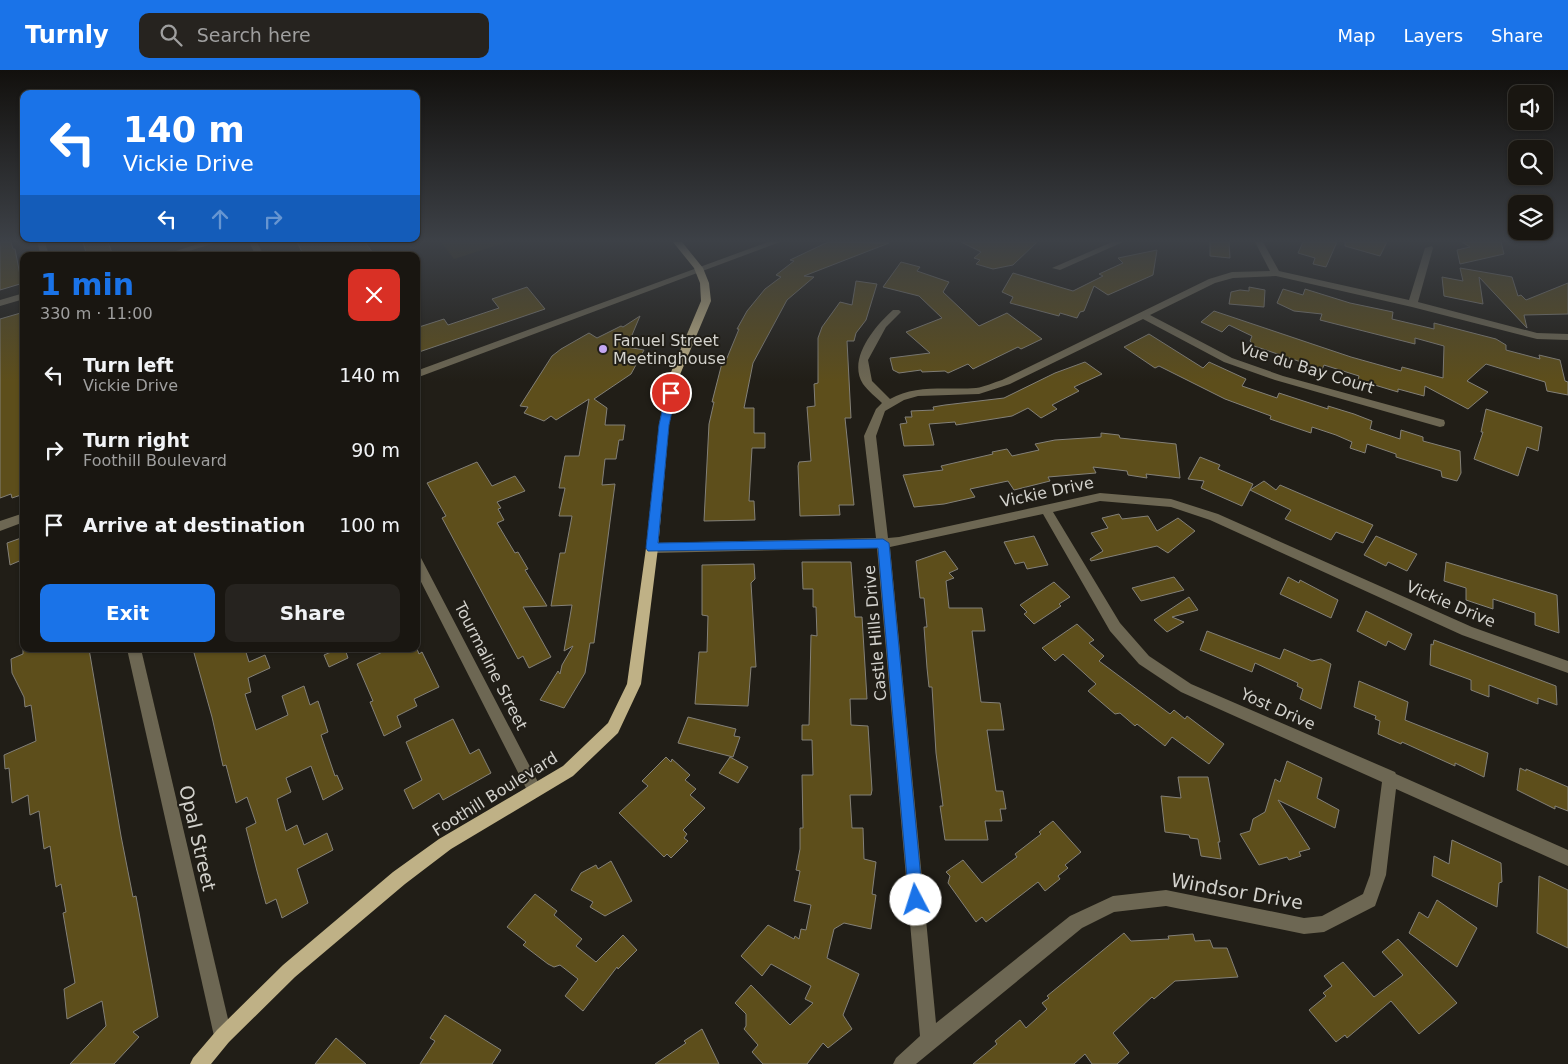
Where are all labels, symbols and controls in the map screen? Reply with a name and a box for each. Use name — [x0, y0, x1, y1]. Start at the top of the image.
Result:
search box — [139, 13, 489, 58]
text: Turnly — [25, 21, 109, 49]
icon: search — [157, 21, 185, 49]
text: Search here — [197, 24, 311, 46]
text: Map — [1337, 25, 1375, 46]
text: Layers — [1403, 25, 1463, 46]
text: Share — [1491, 25, 1543, 46]
map controls — [1508, 85, 1553, 240]
button: sound — [1508, 85, 1553, 130]
icon: left — [40, 110, 105, 175]
text: 140 m — [123, 110, 245, 150]
button: search — [1508, 140, 1553, 185]
text: Vickie Drive — [123, 151, 254, 176]
button: layers — [1508, 195, 1553, 240]
icon: left — [153, 205, 181, 233]
icon: ahead — [206, 205, 234, 233]
icon: right — [259, 205, 287, 233]
text: 1 min — [40, 267, 134, 302]
button: close — [348, 269, 400, 321]
text: 330 m · 11:00 — [40, 304, 153, 323]
place label: Fanuel Street Meetinghouse — [613, 331, 726, 368]
street label: Vue du Bay Court — [1237, 339, 1377, 397]
marker: Fanuel Street Meetinghouse — [597, 343, 609, 355]
text: Turn left — [83, 354, 174, 376]
icon: left — [40, 361, 68, 389]
text: 140 m — [339, 364, 400, 386]
pin — [650, 372, 692, 414]
text: Vickie Drive — [83, 376, 178, 395]
icon: arrive — [657, 379, 685, 407]
text: Turn right — [83, 429, 189, 451]
icon: right — [40, 436, 68, 464]
text: 90 m — [351, 439, 400, 461]
text: Foothill Boulevard — [83, 451, 227, 470]
street label: Vickie Drive — [998, 473, 1096, 511]
icon: arrive — [40, 511, 68, 539]
text: Arrive at destination — [83, 514, 305, 536]
text: 100 m — [339, 514, 400, 536]
street label: Castle Hills Drive — [860, 564, 890, 702]
street label: Vickie Drive — [1403, 577, 1499, 631]
button: Exit — [40, 584, 215, 642]
button: Share — [225, 584, 400, 642]
street label: Tourmaline Street — [450, 598, 532, 733]
street label: Yost Drive — [1237, 684, 1318, 734]
street label: Foothill Boulevard — [429, 748, 561, 840]
street label: Opal Street — [175, 783, 221, 893]
street label: Windsor Drive — [1169, 869, 1305, 913]
position arrow — [889, 873, 941, 925]

